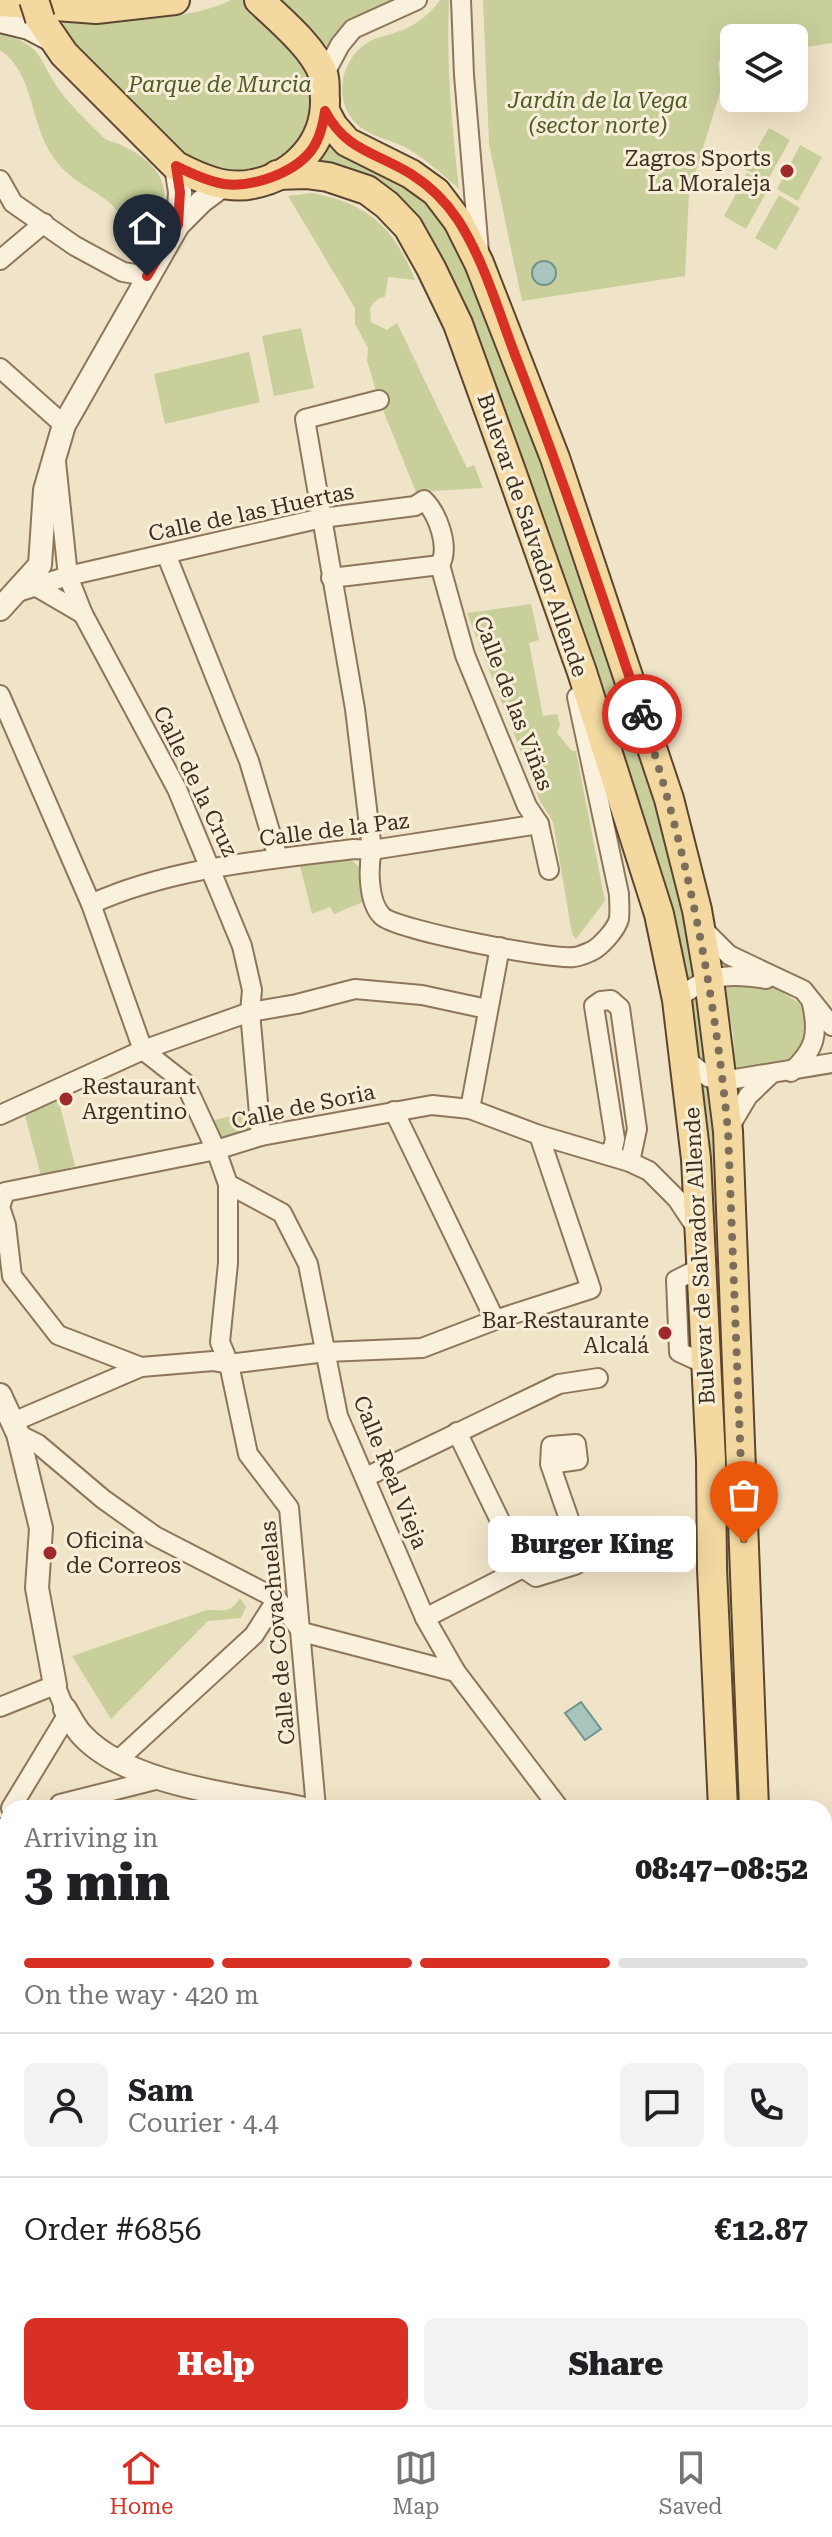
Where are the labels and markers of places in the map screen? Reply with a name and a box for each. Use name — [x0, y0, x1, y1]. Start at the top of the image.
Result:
place label: Zagros Sports La Moraleja — [625, 146, 771, 196]
marker: Zagros Sports La Moraleja — [778, 162, 796, 180]
pin — [113, 194, 181, 276]
place label: Restaurant Argentino — [82, 1074, 196, 1124]
marker: Restaurant Argentino — [57, 1090, 75, 1108]
place label: Bar Restaurante Alcalá — [482, 1308, 649, 1358]
marker: Bar Restaurante Alcalá — [656, 1324, 674, 1342]
pin — [710, 1461, 778, 1543]
callout: Burger King — [488, 1515, 696, 1571]
place label: Oficina de Correos — [66, 1528, 181, 1578]
marker: Oficina de Correos — [41, 1544, 59, 1562]

